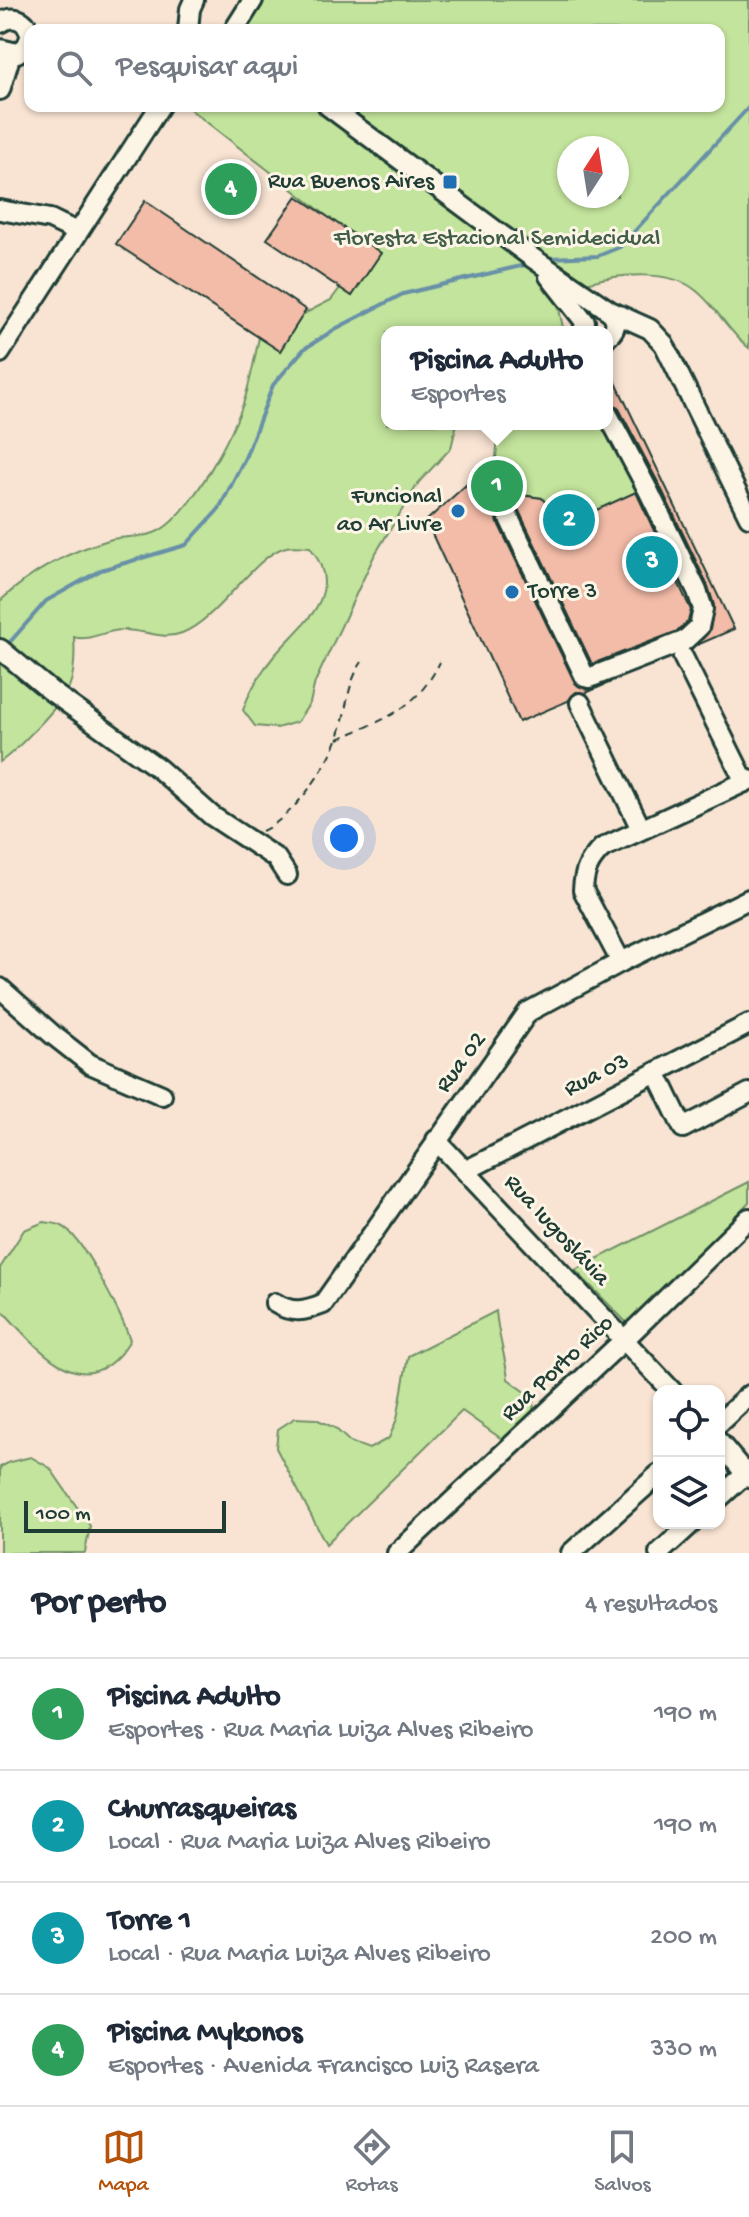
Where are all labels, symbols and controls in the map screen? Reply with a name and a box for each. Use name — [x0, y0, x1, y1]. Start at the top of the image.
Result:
search box — [24, 24, 725, 112]
icon: search — [52, 46, 96, 90]
text: Pesquisar aqui — [116, 51, 298, 86]
north arrow — [557, 136, 629, 208]
pin: 4 — [205, 159, 257, 219]
place label: Rua Buenos Aires — [268, 168, 435, 197]
marker: Rua Buenos Aires — [441, 173, 459, 191]
park label: Floresta Estacional Semidecidual — [333, 225, 660, 254]
popup — [381, 326, 613, 430]
text: Piscina Adulto — [411, 345, 583, 380]
text: Esportes — [411, 380, 506, 411]
pin: 1 — [471, 456, 523, 516]
place label: Funcional ao Ar Livre — [337, 483, 443, 540]
pin: 2 — [543, 490, 595, 550]
marker: Funcional ao Ar Livre — [449, 502, 467, 520]
pin: 3 — [626, 532, 678, 592]
place label: Torre 3 — [526, 578, 597, 607]
marker: Torre 3 — [503, 583, 521, 601]
your location — [324, 818, 364, 858]
street label: Rua 02 — [430, 1027, 494, 1099]
street label: Rua 03 — [560, 1047, 634, 1105]
street label: Rua Iugoslávia — [497, 1169, 616, 1294]
street label: Rua Porto Rico — [496, 1310, 620, 1428]
map controls — [653, 1385, 725, 1529]
button: locate — [653, 1385, 725, 1457]
button: layers — [653, 1457, 725, 1529]
scale bar — [24, 1497, 226, 1533]
text: 100 m — [36, 1502, 91, 1528]
text: Por perto — [32, 1585, 166, 1625]
text: 4 resultados — [585, 1590, 717, 1621]
text: Piscina Adulto — [108, 1681, 281, 1716]
text: 1 — [53, 1699, 63, 1730]
text: 190 m — [654, 1699, 717, 1730]
text: Esportes · Rua Maria Luiza Alves Ribeiro — [108, 1716, 534, 1747]
text: Churrasqueiras — [108, 1793, 296, 1828]
text: 2 — [52, 1811, 64, 1842]
text: 190 m — [654, 1811, 717, 1842]
text: Local · Rua Maria Luiza Alves Ribeiro — [108, 1828, 491, 1859]
text: Torre 1 — [108, 1905, 191, 1940]
text: 3 — [51, 1923, 65, 1954]
text: 200 m — [650, 1923, 717, 1954]
text: Local · Rua Maria Luiza Alves Ribeiro — [108, 1940, 491, 1971]
text: Piscina Mykonos — [108, 2017, 302, 2052]
text: 4 — [52, 2035, 64, 2066]
text: 330 m — [651, 2035, 717, 2066]
text: Esportes · Avenida Francisco Luiz Rasera — [108, 2052, 539, 2083]
tab: Mapa — [98, 2125, 149, 2199]
tab: Rotas — [345, 2125, 398, 2199]
tab: Salvos — [594, 2125, 651, 2199]

